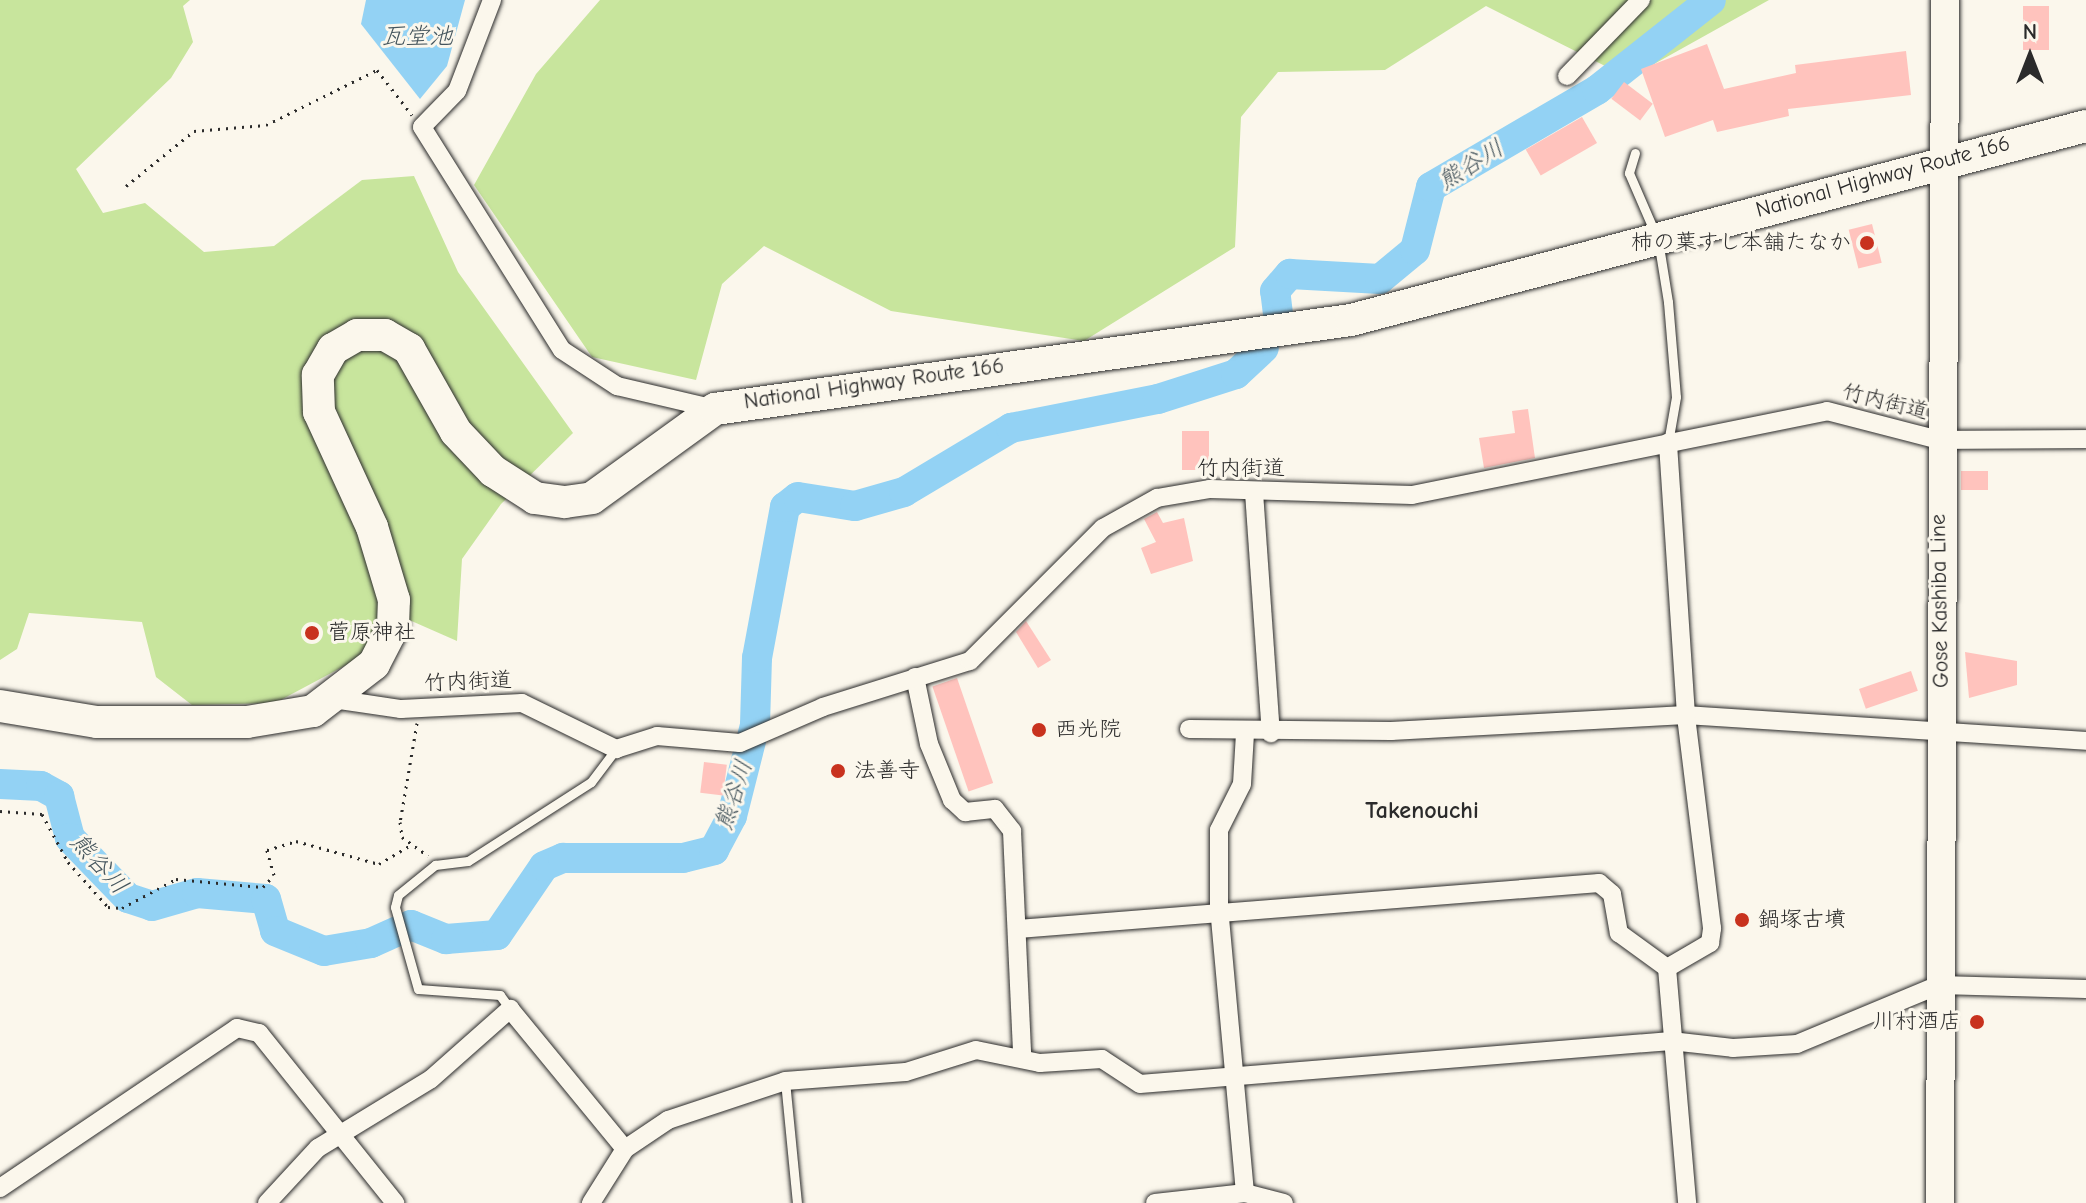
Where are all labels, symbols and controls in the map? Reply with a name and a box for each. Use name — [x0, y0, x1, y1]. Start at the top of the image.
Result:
north arrow — [1990, 16, 2070, 96]
text: N — [2023, 19, 2037, 45]
water label: 瓦堂池 — [381, 23, 453, 51]
street label: National Highway Route 166 — [1753, 130, 2013, 224]
water label: 熊谷川 — [1433, 134, 1509, 196]
place label: 柿の葉すし本舗たなか — [1631, 230, 1851, 256]
marker: 柿の葉すし本舗たなか — [1858, 234, 1876, 252]
street label: National Highway Route 166 — [742, 353, 1006, 415]
street label: 竹内街道 — [1839, 379, 1931, 425]
street label: 竹内街道 — [1197, 456, 1285, 482]
street label: Gose Kashiba Line — [1925, 514, 1955, 688]
place label: 菅原神社 — [328, 620, 416, 646]
marker: 菅原神社 — [303, 624, 321, 642]
street label: 竹内街道 — [424, 667, 512, 697]
place label: 西光院 — [1055, 717, 1121, 743]
marker: 西光院 — [1030, 721, 1048, 739]
water label: 熊谷川 — [709, 756, 759, 834]
place label: 法善寺 — [854, 758, 920, 784]
marker: 法善寺 — [829, 762, 847, 780]
district label: Takenouchi — [1365, 797, 1479, 825]
water label: 熊谷川 — [64, 828, 134, 900]
place label: 鍋塚古墳 — [1758, 907, 1846, 933]
marker: 鍋塚古墳 — [1733, 911, 1751, 929]
place label: 川村酒店 — [1873, 1009, 1961, 1035]
marker: 川村酒店 — [1968, 1013, 1986, 1031]

